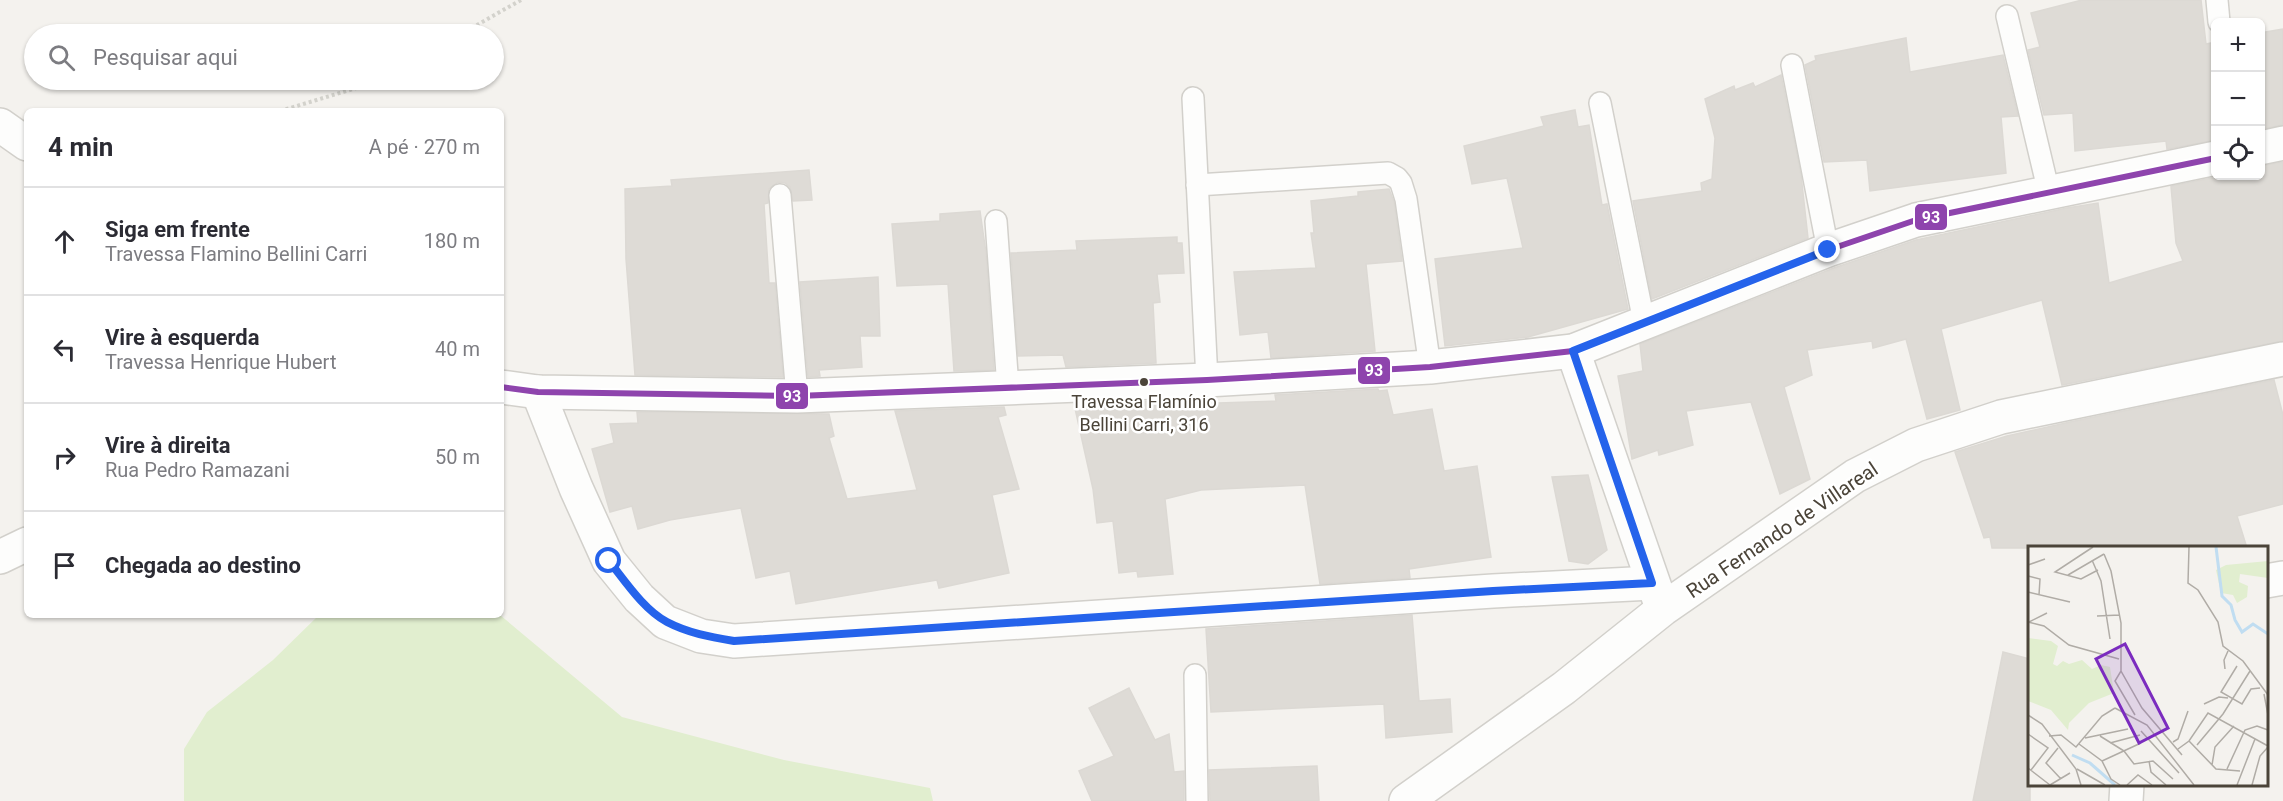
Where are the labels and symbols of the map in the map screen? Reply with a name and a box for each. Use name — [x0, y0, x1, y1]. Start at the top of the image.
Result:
line badge: 93 — [1914, 203, 1948, 231]
text: 93 — [1922, 208, 1940, 227]
route end — [1814, 236, 1840, 262]
line badge: 93 — [1357, 356, 1391, 385]
text: 93 — [1365, 361, 1383, 380]
marker: Travessa Flamínio Bellini Carri, 316 — [1138, 376, 1150, 388]
line badge: 93 — [775, 382, 809, 410]
text: 93 — [783, 387, 801, 406]
place label: Travessa Flamínio Bellini Carri, 316 — [1071, 391, 1217, 435]
street label: Rua Fernando de Villareal — [1682, 457, 1882, 603]
inset map — [2028, 546, 2268, 786]
route start — [595, 547, 621, 573]

